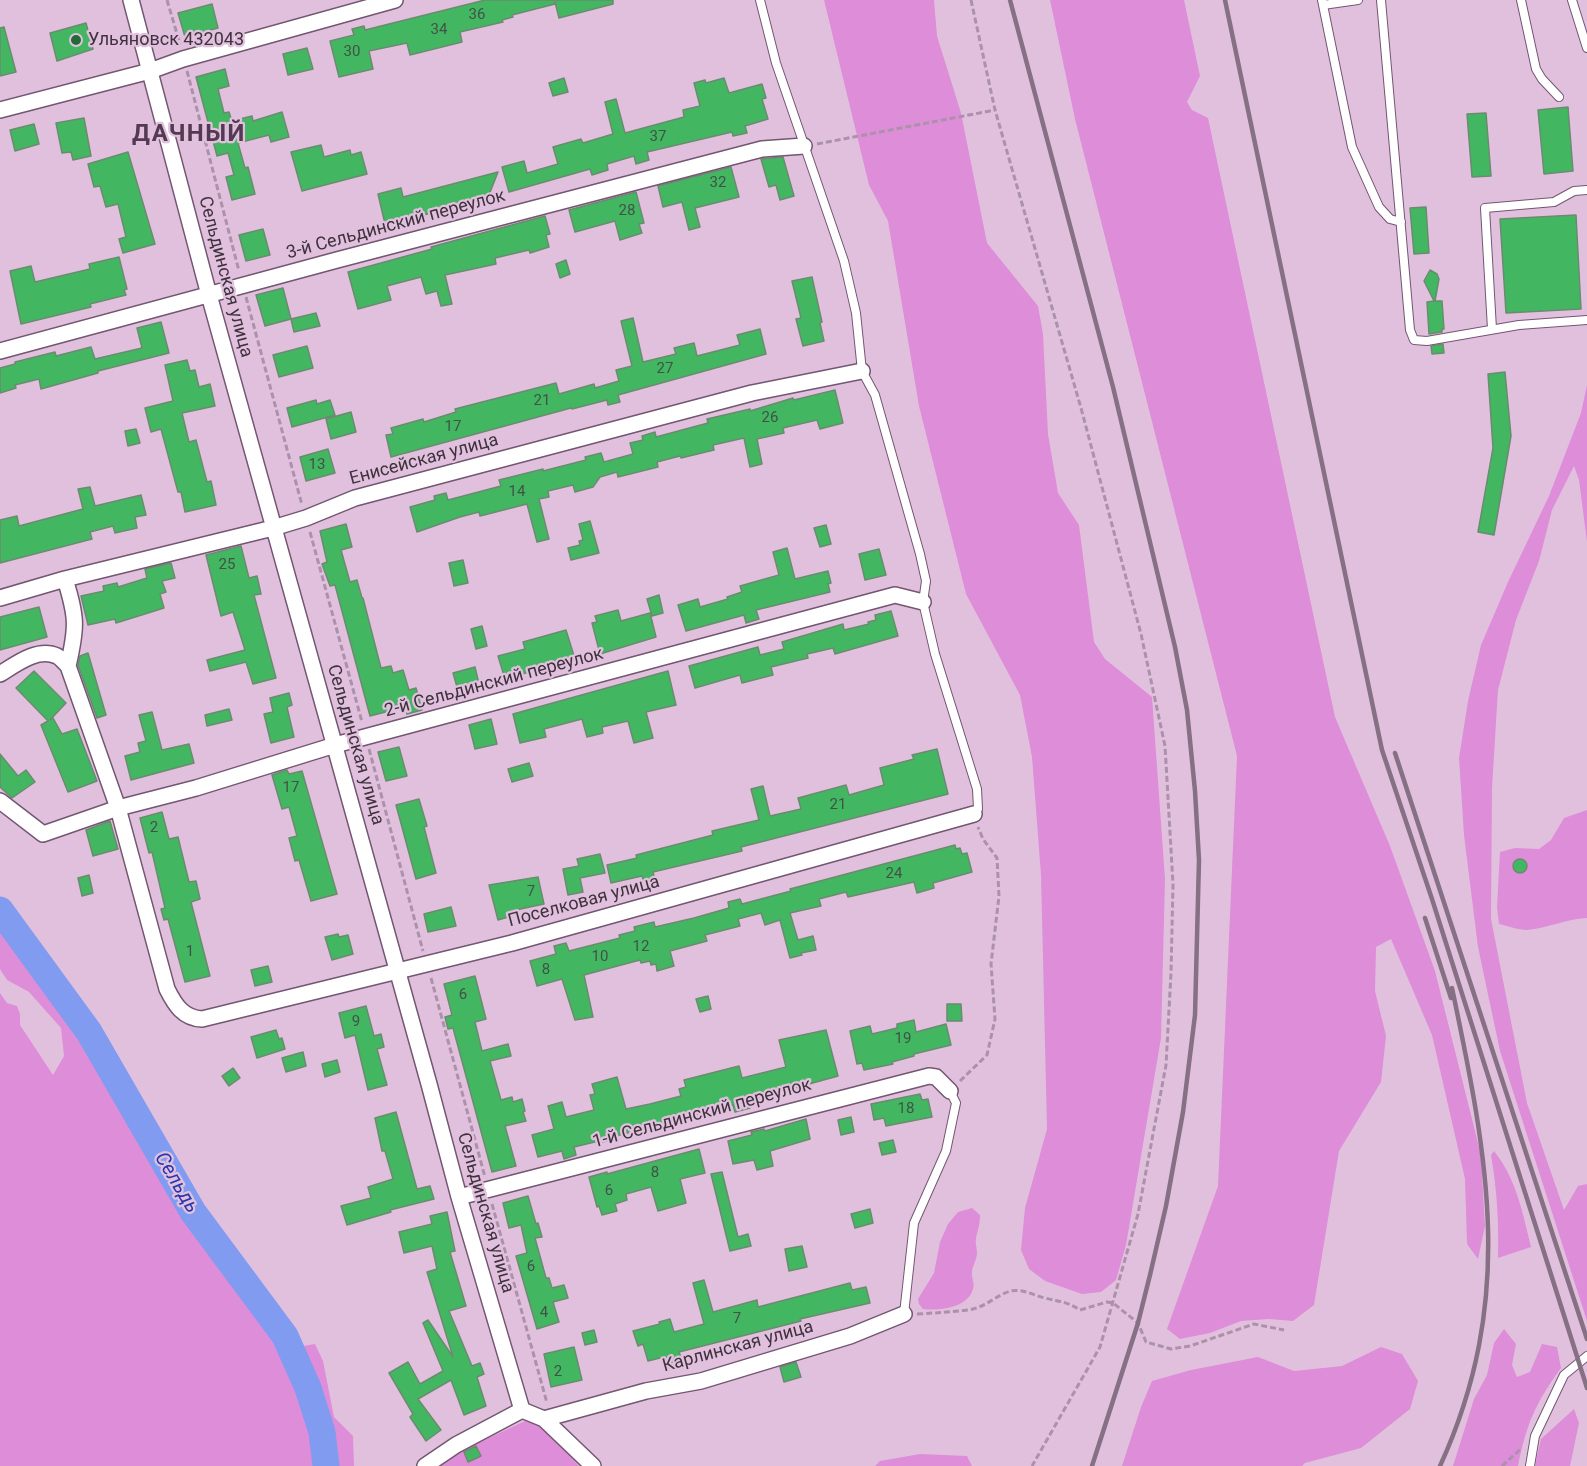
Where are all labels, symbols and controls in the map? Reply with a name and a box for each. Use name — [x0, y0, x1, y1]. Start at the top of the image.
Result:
house number: 36 — [469, 6, 485, 24]
house number: 34 — [431, 21, 447, 39]
place label: Ульяновск 432043 — [88, 29, 244, 51]
marker: Ульяновск 432043 — [69, 33, 83, 47]
house number: 30 — [344, 43, 360, 61]
district label: ДАЧНЫЙ — [132, 121, 246, 149]
house number: 37 — [650, 128, 666, 146]
house number: 32 — [710, 174, 726, 192]
street label: 3-й Сельдинский переулок — [284, 185, 508, 265]
street label: Сельдинская улица — [193, 194, 257, 360]
house number: 28 — [619, 202, 635, 220]
house number: 27 — [657, 360, 673, 378]
house number: 21 — [534, 392, 550, 410]
house number: 26 — [762, 409, 778, 427]
house number: 17 — [445, 418, 461, 436]
street label: Енисейская улица — [347, 430, 501, 490]
house number: 13 — [309, 456, 325, 474]
house number: 14 — [509, 483, 525, 501]
house number: 25 — [219, 556, 235, 574]
street label: 2-й Сельдинский переулок — [382, 643, 606, 723]
street label: Сельдинская улица — [322, 662, 388, 828]
house number: 17 — [283, 779, 299, 797]
house number: 21 — [830, 796, 846, 814]
house number: 2 — [150, 819, 158, 837]
house number: 24 — [886, 865, 902, 883]
street label: Поселковая улица — [506, 871, 662, 933]
house number: 7 — [527, 883, 535, 901]
house number: 12 — [633, 938, 649, 956]
house number: 1 — [186, 943, 194, 961]
house number: 10 — [592, 948, 608, 966]
house number: 8 — [542, 961, 550, 979]
house number: 6 — [459, 986, 467, 1004]
house number: 9 — [352, 1013, 360, 1031]
house number: 19 — [895, 1030, 911, 1048]
street label: 1-й Сельдинский переулок — [590, 1074, 814, 1154]
house number: 18 — [898, 1100, 914, 1118]
street label: Сельдинская улица — [452, 1130, 518, 1296]
water label: Сельдь — [148, 1148, 204, 1218]
house number: 8 — [651, 1164, 659, 1182]
house number: 6 — [605, 1182, 613, 1200]
house number: 6 — [527, 1258, 535, 1276]
house number: 4 — [540, 1304, 548, 1322]
house number: 7 — [733, 1310, 741, 1328]
street label: Карлинская улица — [660, 1316, 816, 1378]
house number: 2 — [554, 1363, 562, 1381]

